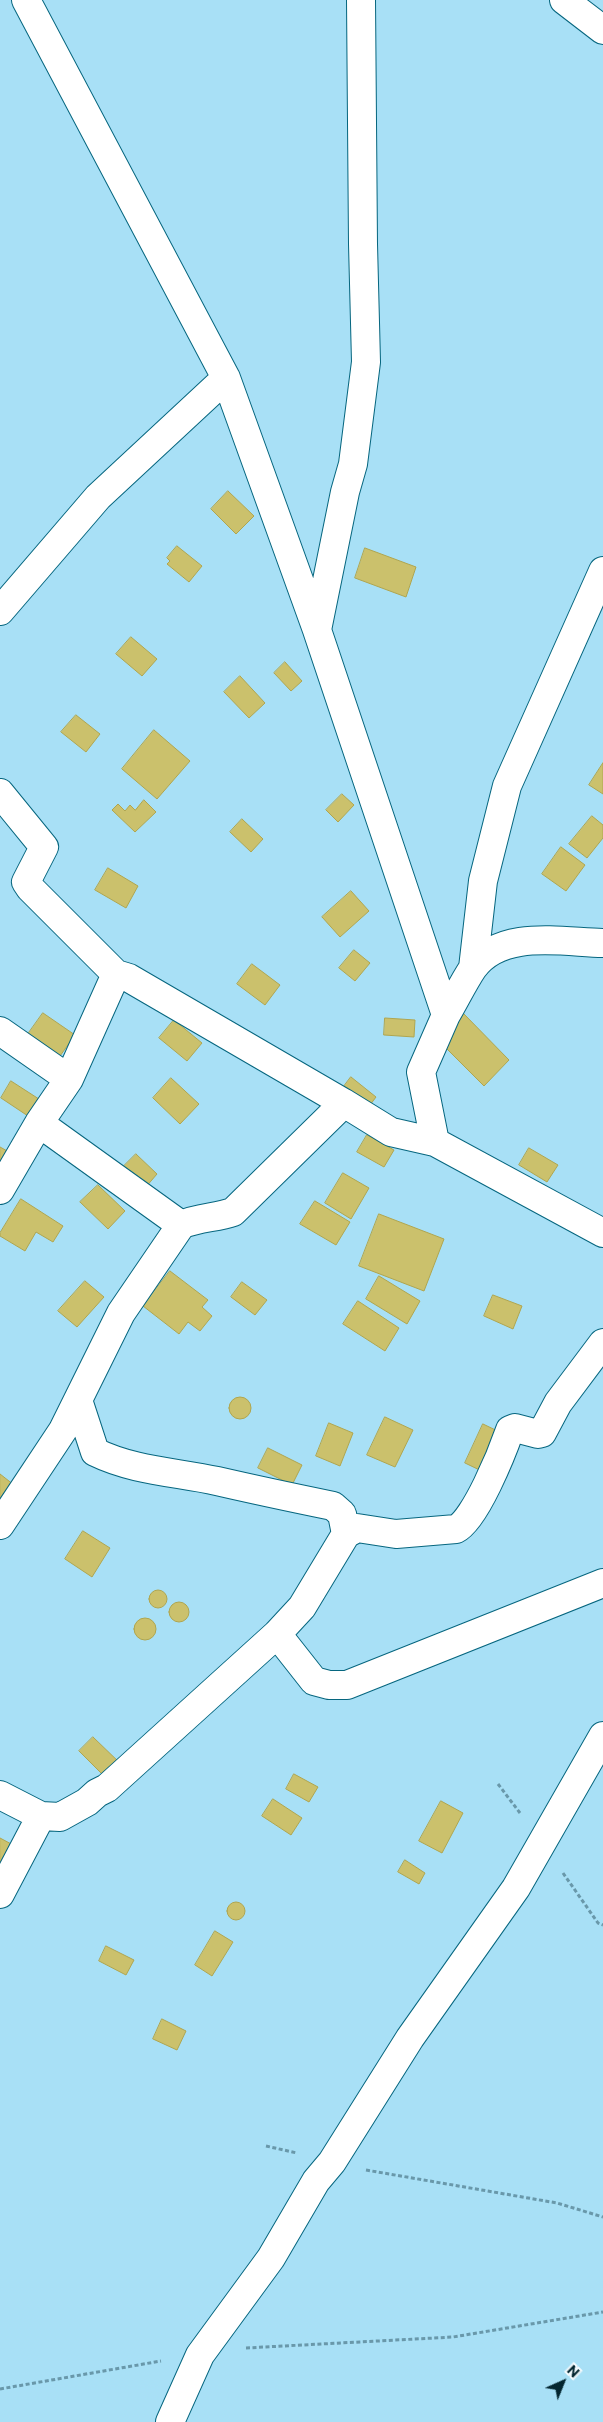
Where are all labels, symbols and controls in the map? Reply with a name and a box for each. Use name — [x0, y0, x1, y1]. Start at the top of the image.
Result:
north arrow — [538, 2357, 588, 2407]
text: N — [564, 2361, 583, 2381]

